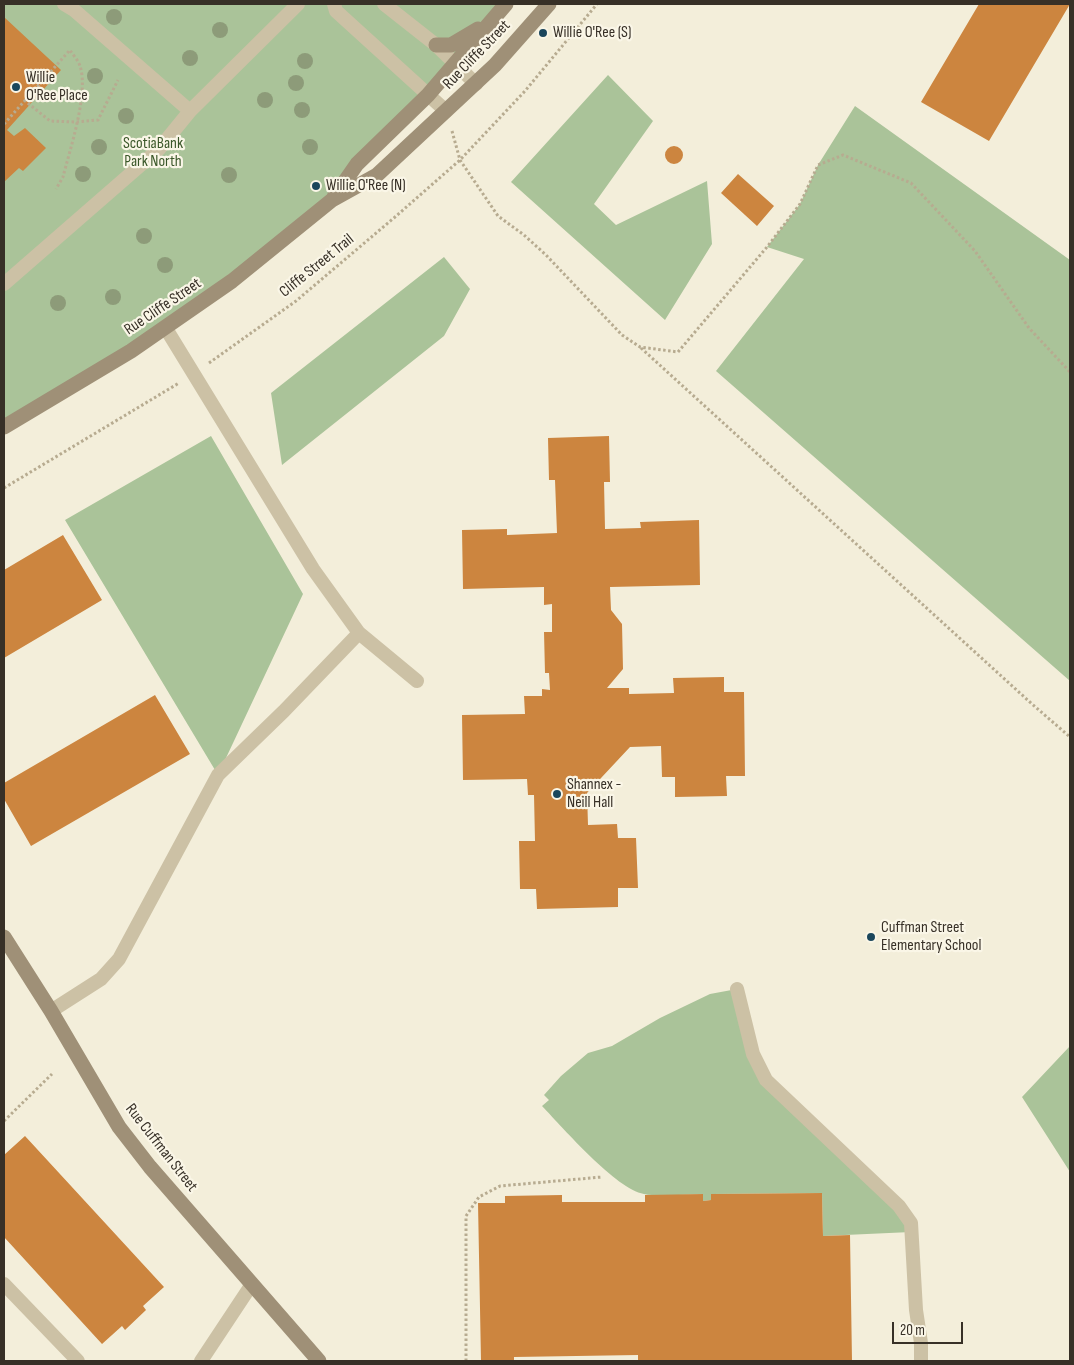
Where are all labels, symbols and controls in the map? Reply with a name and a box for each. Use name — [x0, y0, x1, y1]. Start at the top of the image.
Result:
street label: Rue Cliffe Street — [439, 16, 515, 94]
place label: Willie O'Ree (S) — [553, 23, 631, 43]
marker: Willie O'Ree (S) — [537, 27, 549, 39]
place label: Willie O'Ree Place — [26, 68, 88, 106]
marker: Willie O'Ree Place — [10, 81, 22, 93]
park label: ScotiaBank Park North — [123, 134, 183, 172]
place label: Willie O'Ree (N) — [326, 176, 406, 196]
marker: Willie O'Ree (N) — [310, 180, 322, 192]
street label: Cliffe Street Trail — [276, 230, 358, 302]
street label: Rue Cliffe Street — [121, 274, 205, 340]
place label: Shannex - Neill Hall — [567, 775, 621, 813]
marker: Shannex - Neill Hall — [551, 788, 563, 800]
place label: Cuffman Street Elementary School — [881, 918, 981, 956]
marker: Cuffman Street Elementary School — [865, 931, 877, 943]
street label: Rue Cuffman Street — [121, 1100, 201, 1196]
scale bar — [894, 1312, 965, 1344]
text: 20 m — [900, 1321, 925, 1340]

